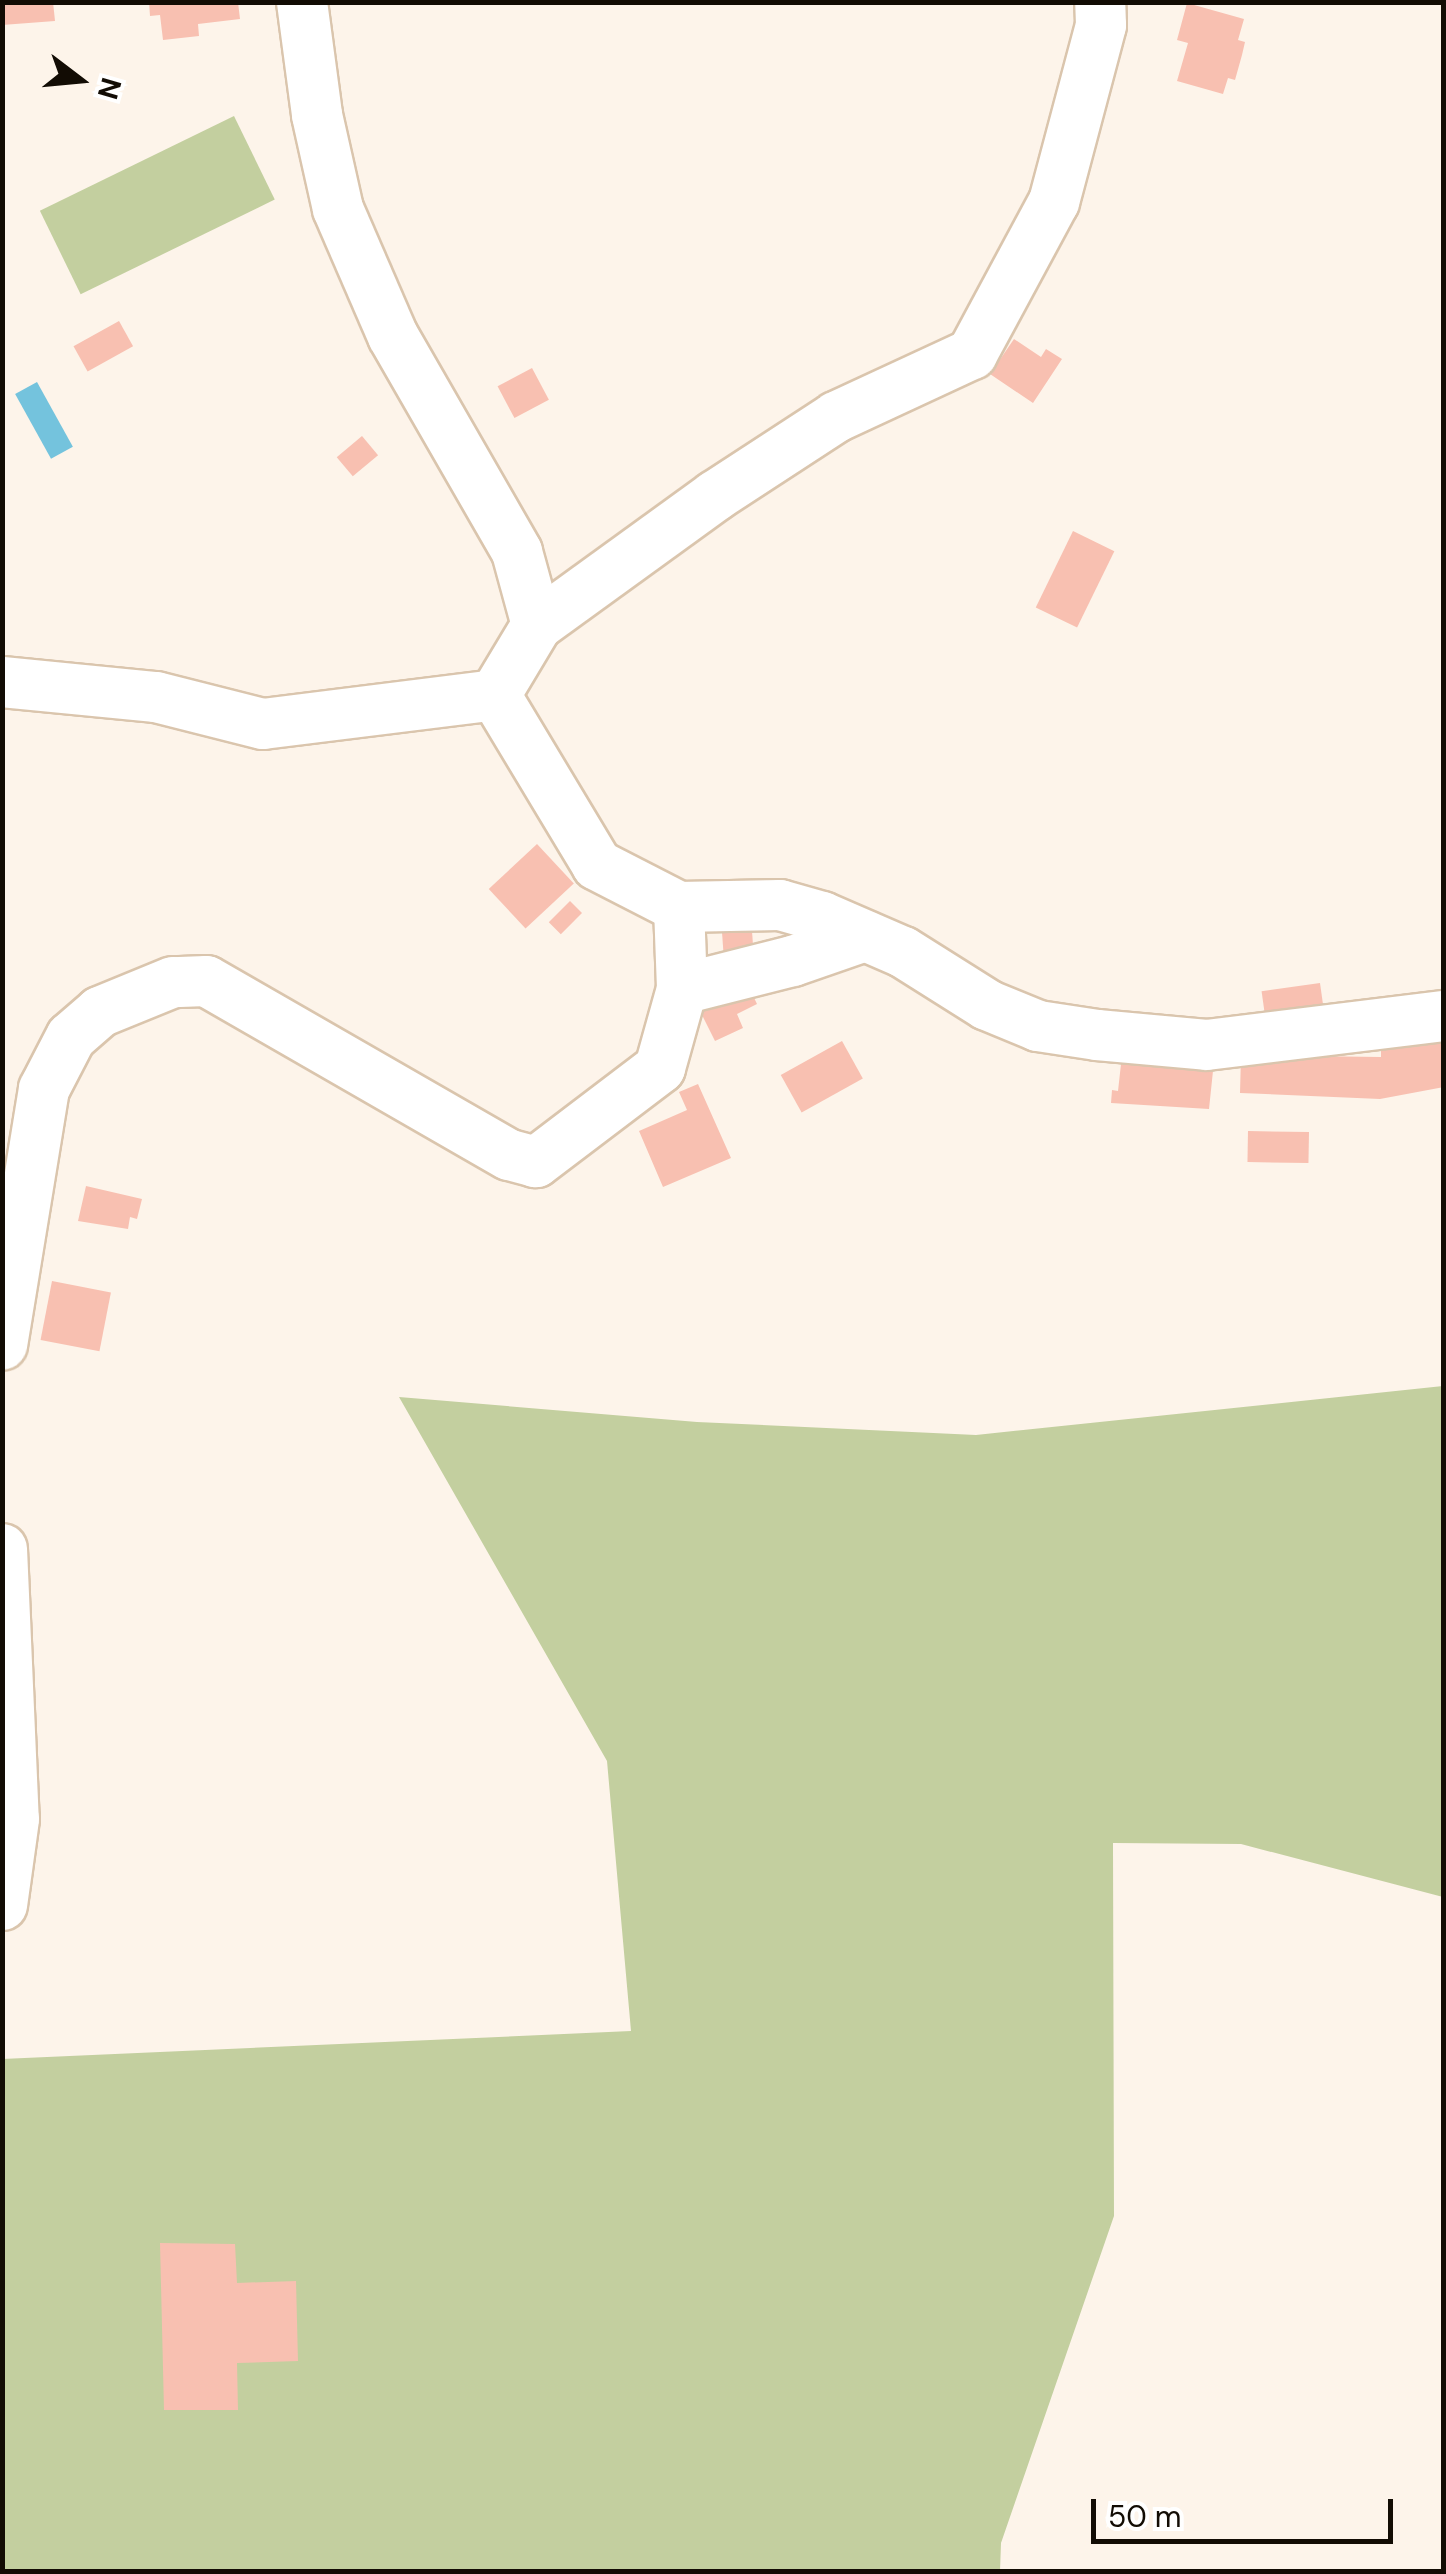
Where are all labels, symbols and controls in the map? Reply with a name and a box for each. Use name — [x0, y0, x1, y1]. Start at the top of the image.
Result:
north arrow — [30, 30, 130, 130]
text: N — [89, 73, 130, 103]
scale bar — [1096, 2479, 1398, 2541]
text: 50 m — [1108, 2497, 1182, 2536]

